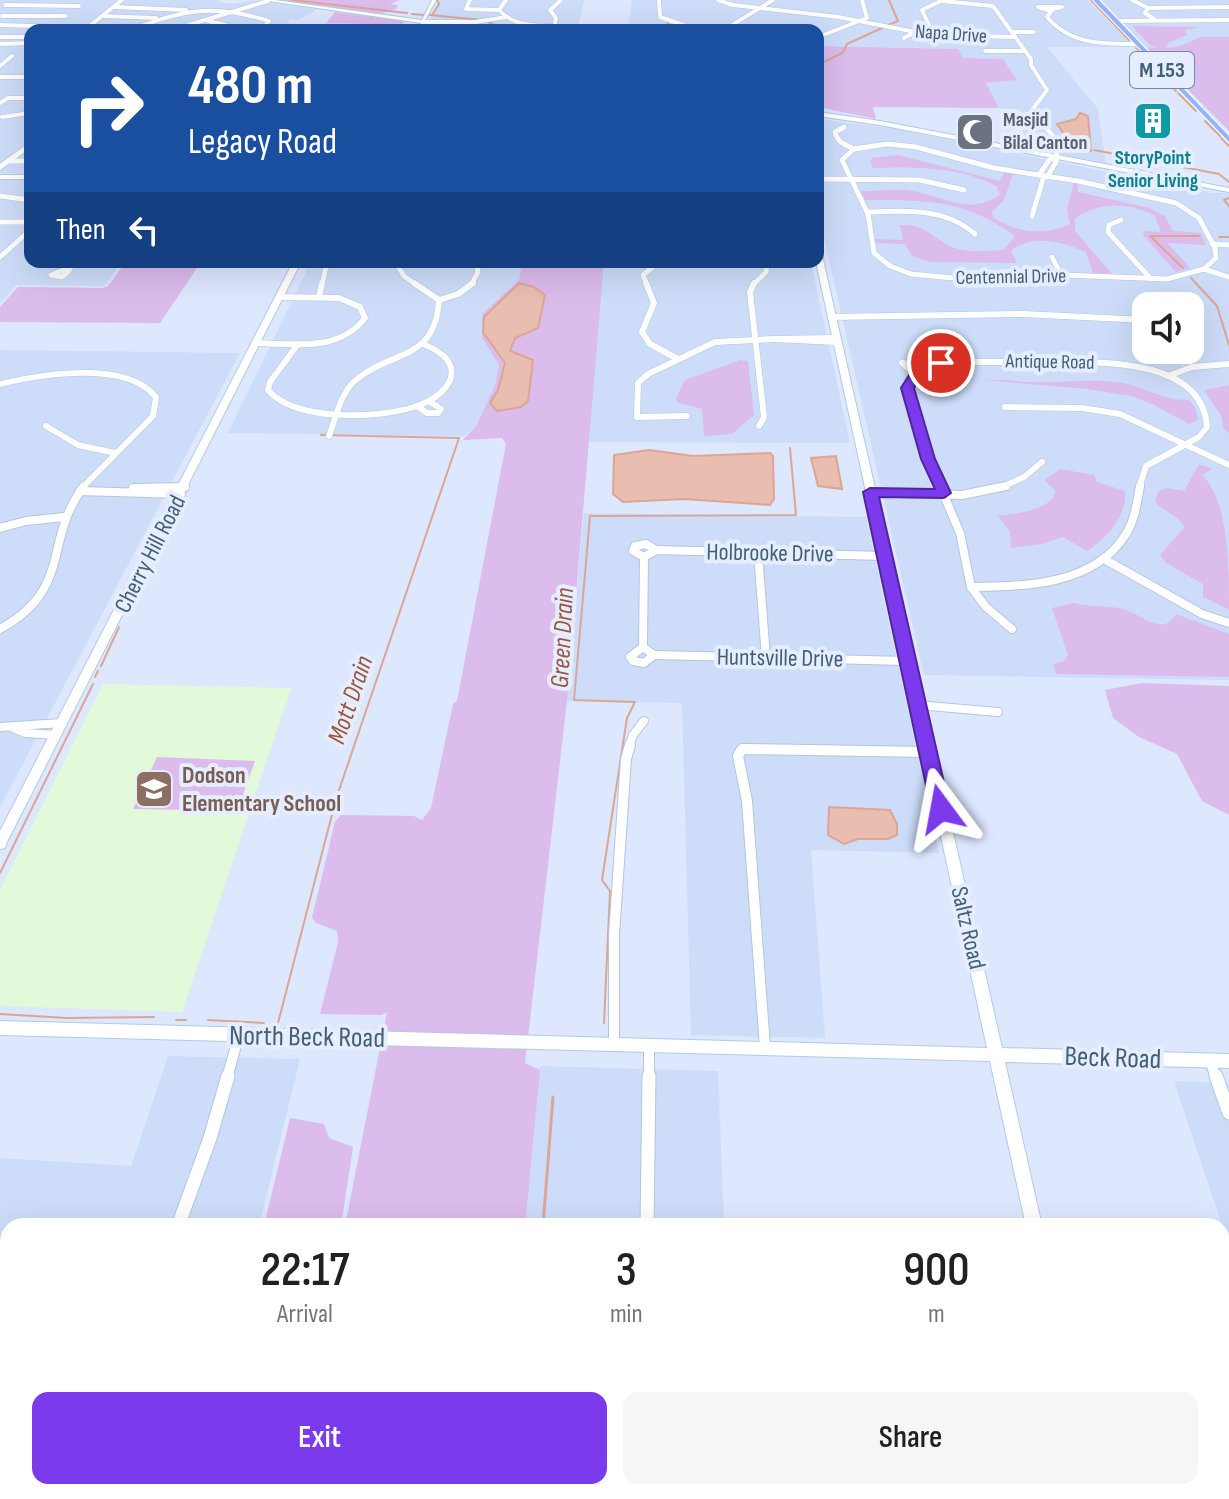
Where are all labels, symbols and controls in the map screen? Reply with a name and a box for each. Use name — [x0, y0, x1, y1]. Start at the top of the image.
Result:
street label: Napa Drive — [914, 20, 988, 48]
road number: M 153 — [1130, 52, 1194, 88]
text: 480 m — [188, 53, 313, 120]
icon: right — [56, 56, 160, 160]
building icon: StoryPoint Senior Living — [1132, 100, 1174, 142]
place label: Masjid Bilal Canton — [1003, 108, 1087, 155]
mosque icon: Masjid Bilal Canton — [954, 111, 996, 153]
text: Legacy Road — [188, 121, 337, 164]
place label: StoryPoint Senior Living — [1108, 146, 1199, 193]
icon: left — [122, 208, 166, 252]
text: Then — [56, 212, 106, 248]
street label: Centennial Drive — [955, 264, 1067, 290]
map controls — [1132, 292, 1204, 364]
button: sound — [1132, 292, 1204, 364]
pin — [907, 329, 975, 397]
icon: arrive — [919, 341, 963, 385]
street label: Antique Road — [1004, 349, 1095, 375]
street label: Cherry Hill Road — [108, 490, 192, 618]
street label: Holbrooke Drive — [706, 537, 834, 569]
water label: Green Drain — [545, 587, 581, 689]
street label: Huntsville Drive — [717, 642, 843, 674]
water label: Mott Drain — [322, 652, 380, 748]
place label: Dodson Elementary School — [182, 761, 341, 818]
position arrow — [899, 767, 983, 851]
school or university icon: Dodson Elementary School — [133, 768, 175, 810]
street label: Saltz Road — [944, 884, 992, 972]
street label: North Beck Road — [229, 1019, 385, 1055]
street label: Beck Road — [1064, 1040, 1162, 1076]
text: 22:17 — [260, 1242, 349, 1299]
text: 3 — [616, 1242, 637, 1299]
text: 900 — [903, 1242, 970, 1299]
text: Arrival — [277, 1299, 333, 1330]
text: min — [610, 1299, 643, 1330]
text: m — [928, 1299, 945, 1330]
button: Exit — [32, 1392, 607, 1484]
button: Share — [623, 1392, 1198, 1484]

